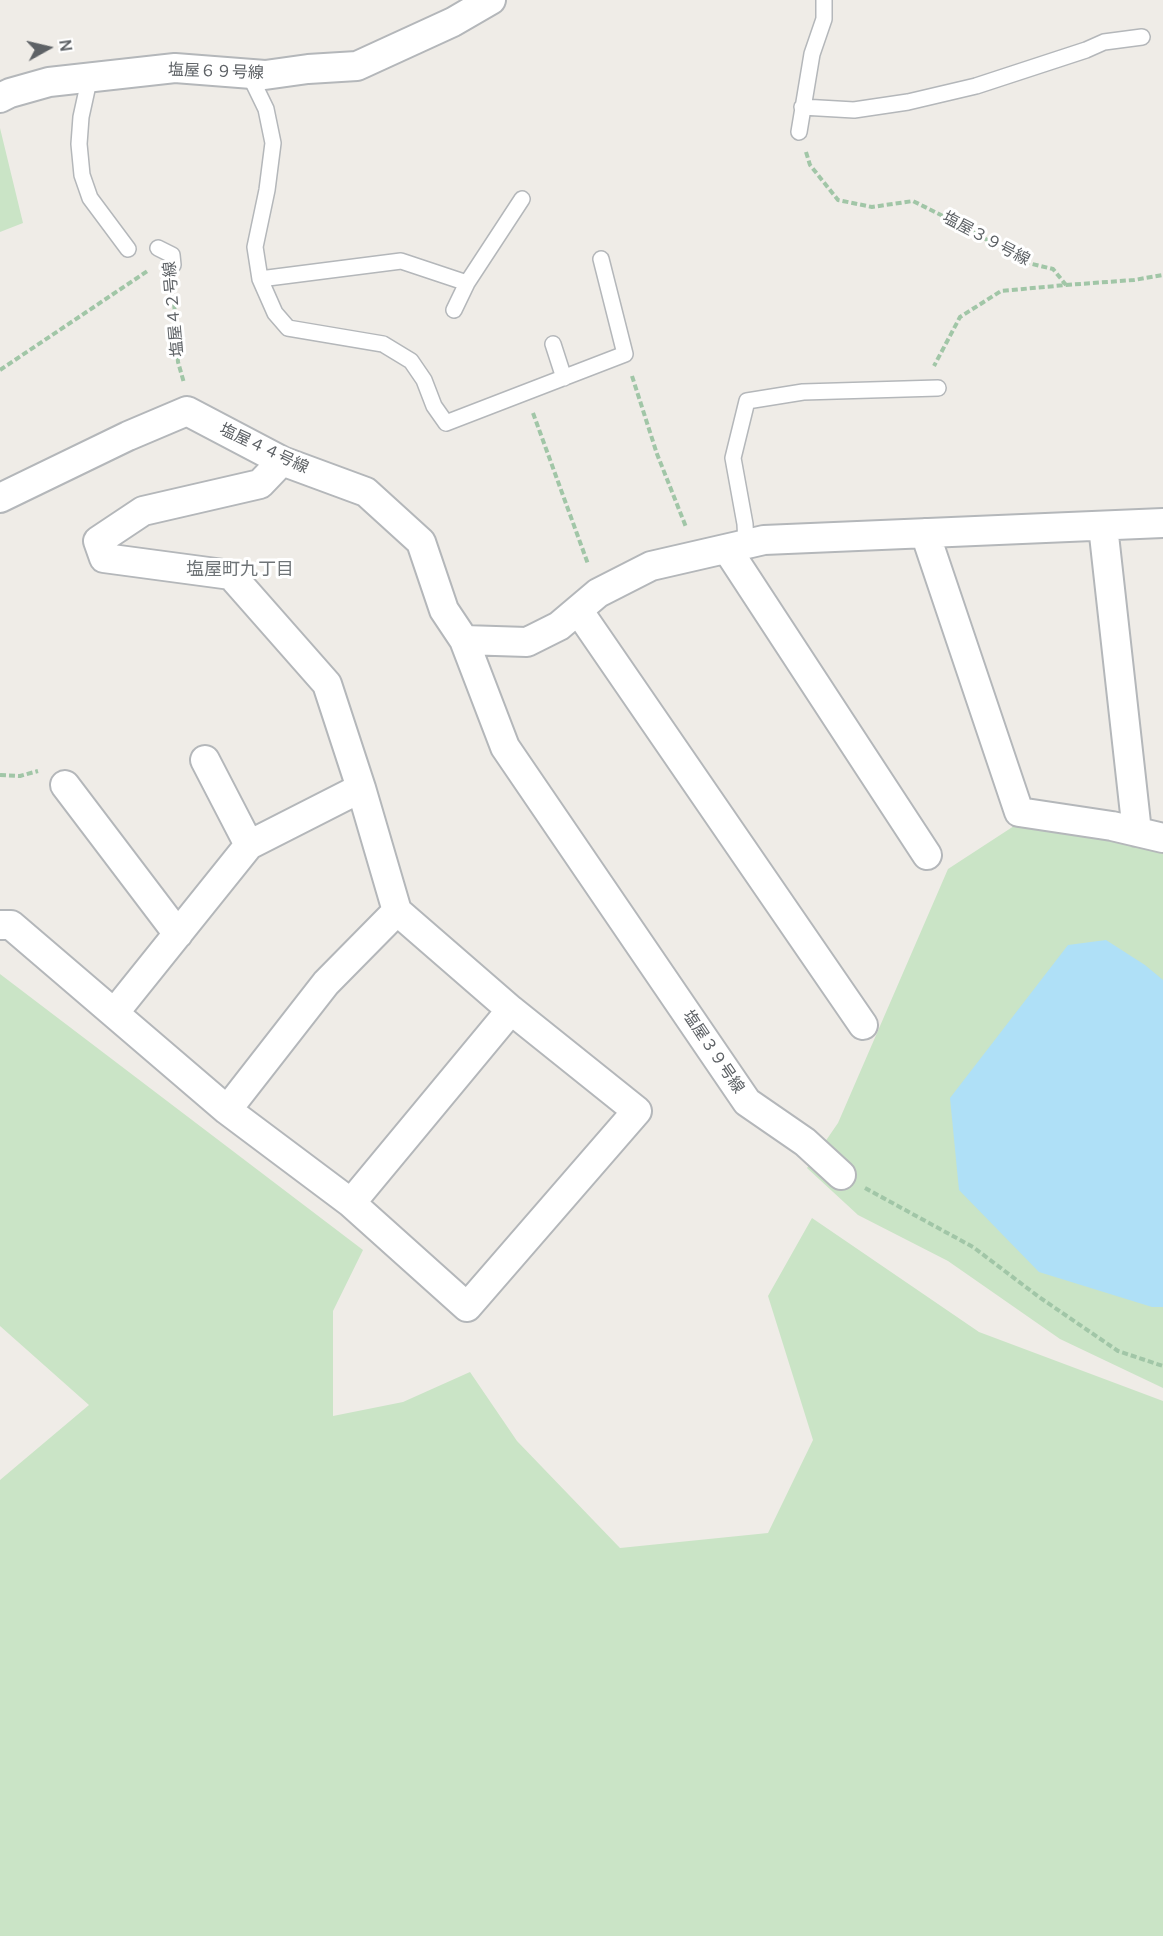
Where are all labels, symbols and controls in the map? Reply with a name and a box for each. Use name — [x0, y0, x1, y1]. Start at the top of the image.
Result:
north arrow — [18, 18, 78, 78]
text: N — [54, 38, 78, 53]
street label: 塩屋６９号線 — [168, 61, 264, 83]
street label: 塩屋３９号線 — [939, 208, 1033, 270]
street label: 塩屋４２号線 — [160, 260, 188, 358]
street label: 塩屋４４号線 — [216, 420, 312, 478]
district label: 塩屋町九丁目 — [186, 559, 294, 581]
street label: 塩屋３９号線 — [678, 1007, 748, 1097]

